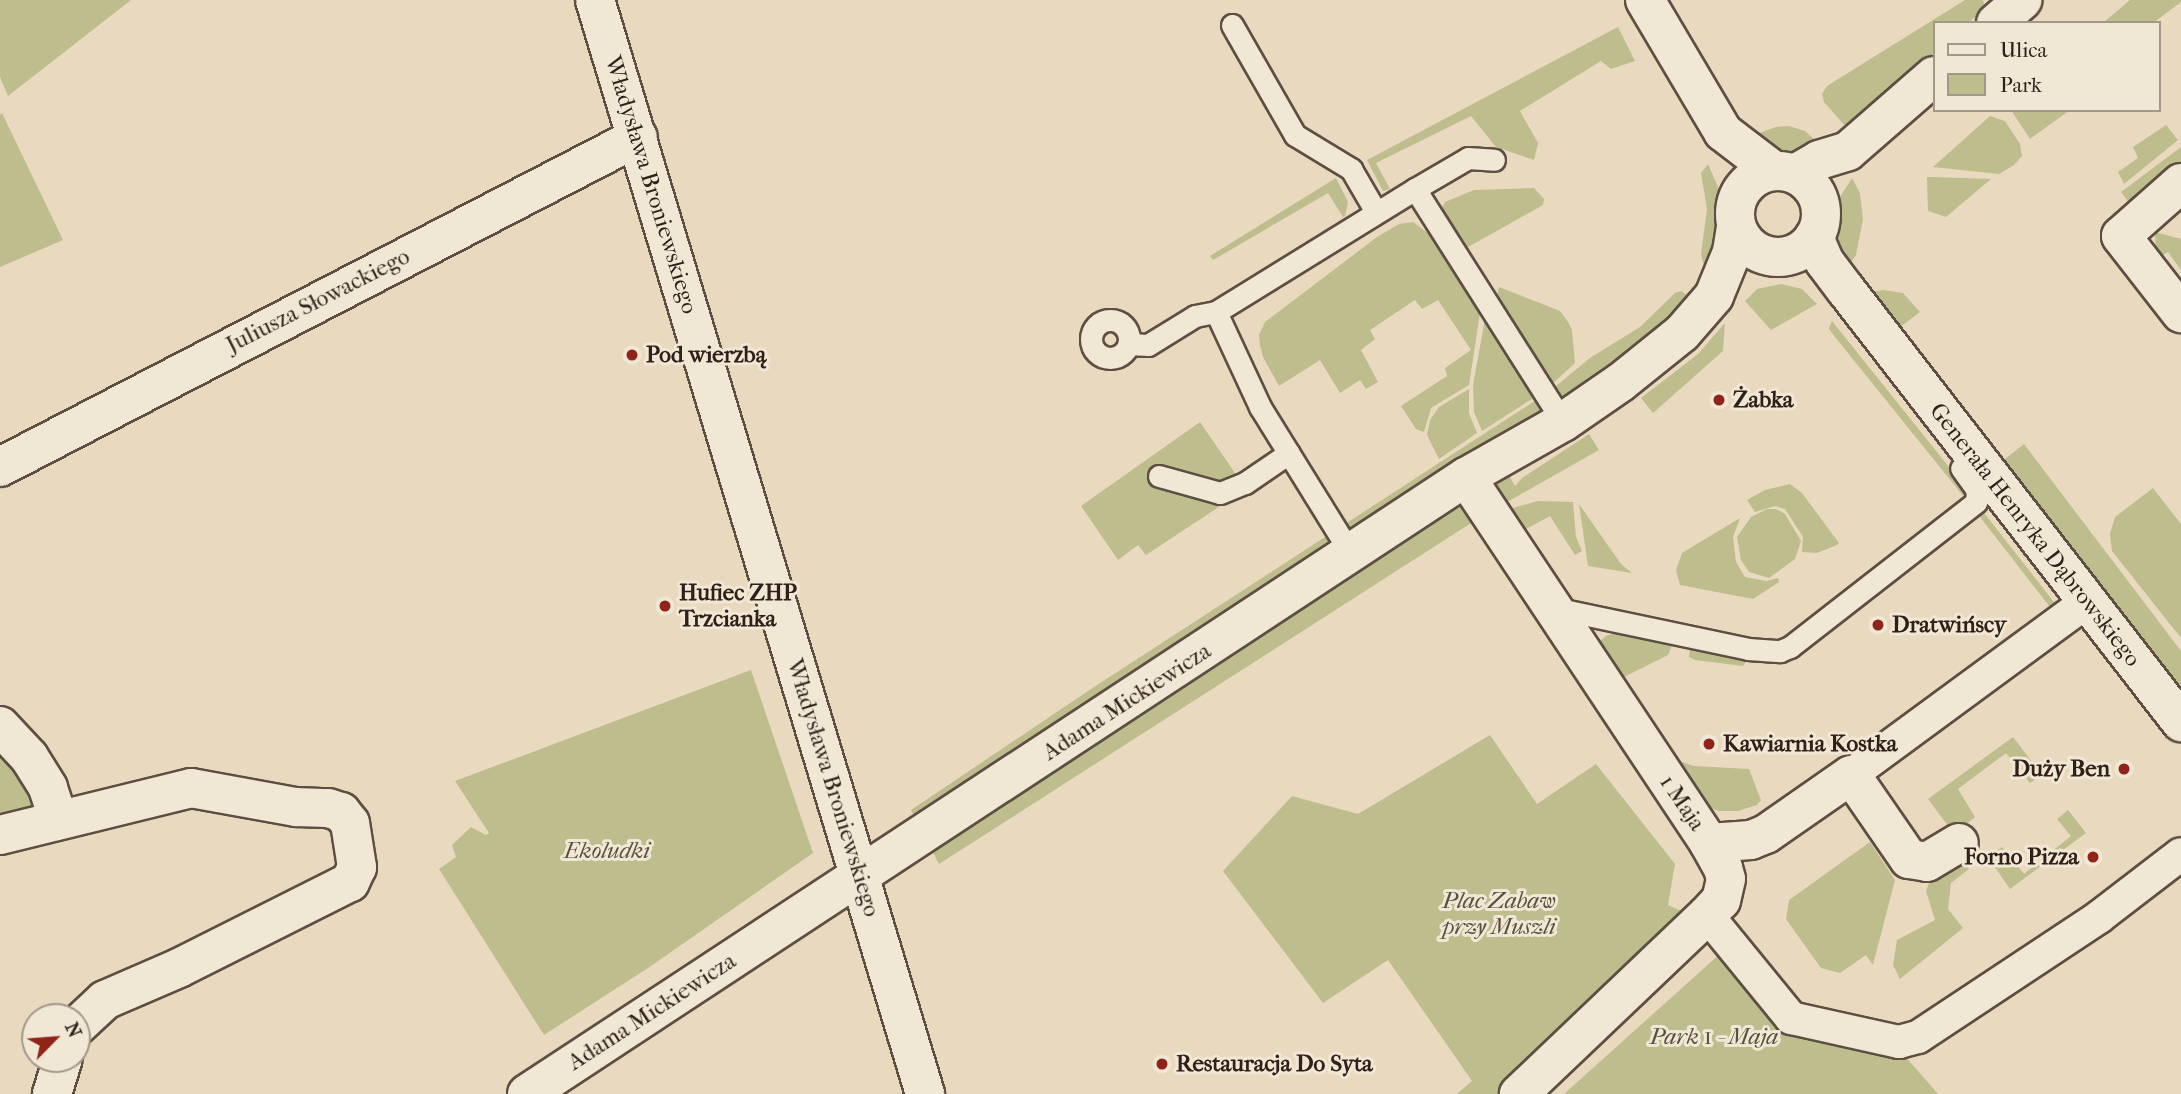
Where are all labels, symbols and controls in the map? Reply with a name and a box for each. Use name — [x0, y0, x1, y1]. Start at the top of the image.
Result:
legend — [1932, 21, 2160, 112]
text: Ulica — [2000, 38, 2047, 62]
street label: Władysława Broniewskiego — [599, 53, 703, 317]
text: Park — [2000, 73, 2042, 97]
street label: Juliusza Słowackiego — [222, 243, 414, 359]
place label: Pod wierzbą — [646, 341, 766, 369]
marker: Pod wierzbą — [624, 347, 640, 363]
place label: Żabka — [1733, 386, 1793, 414]
marker: Żabka — [1711, 392, 1727, 408]
street label: Generała Henryka Dąbrowskiego — [1924, 398, 2146, 672]
place label: Hufiec ZHP Trzcianka — [679, 579, 797, 633]
marker: Hufiec ZHP Trzcianka — [657, 598, 673, 614]
place label: Dratwińscy — [1892, 611, 2006, 639]
marker: Dratwińscy — [1870, 617, 1886, 633]
street label: Adama Mickiewicza — [1038, 637, 1216, 767]
street label: Władysława Broniewskiego — [781, 656, 885, 920]
place label: Kawiarnia Kostka — [1723, 730, 1897, 758]
marker: Kawiarnia Kostka — [1701, 736, 1717, 752]
place label: Duży Ben — [2012, 755, 2110, 783]
marker: Duży Ben — [2116, 761, 2132, 777]
street label: 1 Maja — [1653, 770, 1711, 836]
park label: Ekoludki — [564, 837, 650, 865]
place label: Forno Pizza — [1964, 843, 2079, 871]
marker: Forno Pizza — [2085, 849, 2101, 865]
park label: Plac Zabaw przy Muszli — [1442, 887, 1556, 941]
street label: Adama Mickiewicza — [563, 947, 741, 1077]
north arrow — [21, 1003, 91, 1073]
text: N — [60, 1019, 86, 1041]
park label: Park 1 - Maja — [1650, 1023, 1778, 1051]
place label: Restauracja Do Syta — [1176, 1050, 1373, 1078]
marker: Restauracja Do Syta — [1154, 1056, 1170, 1072]

